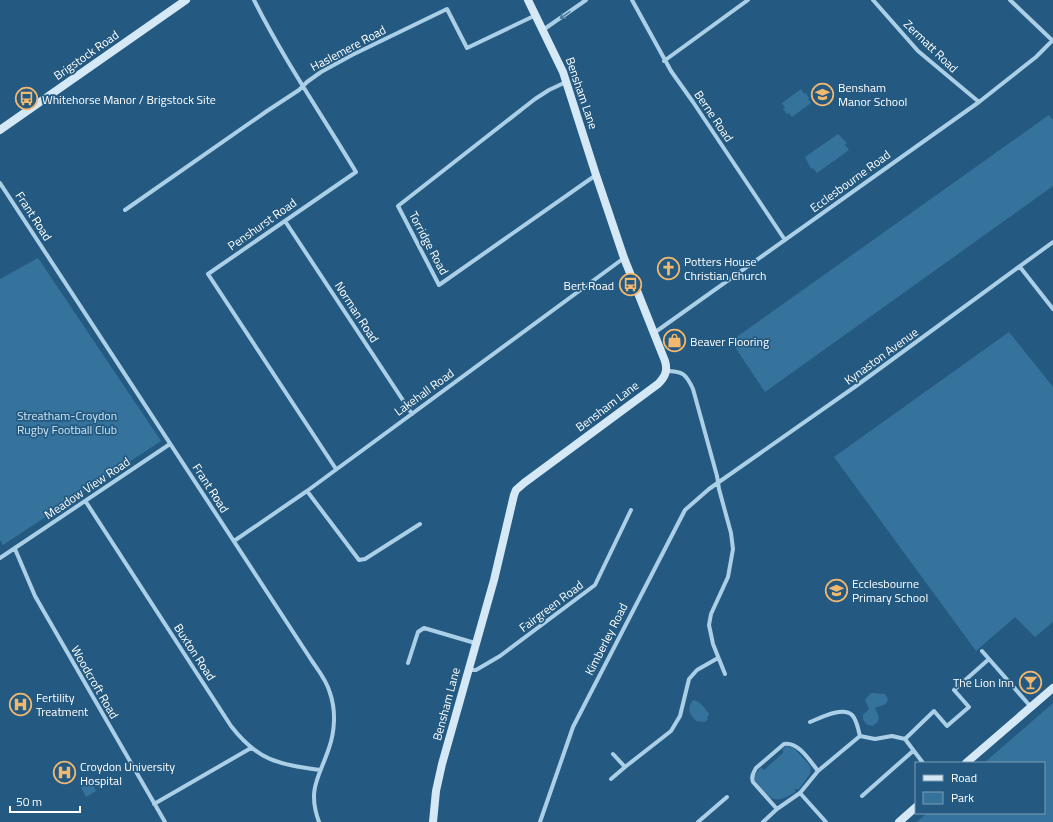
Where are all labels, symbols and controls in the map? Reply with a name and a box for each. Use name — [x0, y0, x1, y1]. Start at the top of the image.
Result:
one-way arrow — [560, 11, 571, 19]
street label: Zermatt Road — [899, 15, 963, 77]
street label: Haslemere Road — [307, 20, 389, 76]
street label: Brigstock Road — [49, 25, 123, 85]
street label: Bensham Lane — [561, 55, 603, 131]
place label: Bensham Manor School — [838, 78, 907, 111]
school or university icon: Bensham Manor School — [810, 81, 836, 107]
bus stop icon: Whitehorse Manor / Brigstock Site — [14, 86, 40, 112]
street label: Berne Road — [690, 86, 738, 146]
place label: Whitehorse Manor / Brigstock Site — [42, 90, 216, 109]
street label: Ecclesbourne Road — [806, 145, 894, 217]
street label: Frant Road — [11, 188, 57, 244]
street label: Penshurst Road — [224, 193, 300, 255]
street label: Torridge Road — [404, 208, 454, 278]
place label: Potters House Christian Church — [684, 252, 766, 285]
church icon: Potters House Christian Church — [656, 255, 682, 281]
bus stop icon: Bert Road — [617, 272, 643, 298]
place label: Bert Road — [564, 276, 614, 295]
street label: Norman Road — [330, 278, 384, 346]
street label: Kynaston Avenue — [840, 323, 922, 389]
shop icon: Beaver Flooring — [661, 328, 687, 354]
place label: Beaver Flooring — [690, 332, 769, 351]
street label: Lakehall Road — [390, 364, 458, 420]
street label: Bensham Lane — [571, 376, 643, 436]
park label: Streatham-Croydon Rugby Football Club — [17, 406, 117, 439]
street label: Meadow View Road — [40, 452, 134, 524]
street label: Frant Road — [188, 460, 234, 516]
place label: Ecclesbourne Primary School — [852, 574, 928, 607]
street label: Fairgreen Road — [515, 576, 587, 636]
school or university icon: Ecclesbourne Primary School — [823, 577, 849, 603]
street label: Kimberley Road — [580, 599, 632, 679]
street label: Buxton Road — [169, 620, 221, 684]
street label: Woodcroft Road — [66, 642, 124, 722]
street label: Bensham Lane — [427, 665, 465, 743]
bar icon: The Lion Inn — [1017, 669, 1043, 695]
place label: The Lion Inn — [953, 673, 1014, 692]
place label: Fertility Treatment — [36, 688, 89, 721]
hospital icon: Fertility Treatment — [7, 691, 33, 717]
place label: Croydon University Hospital — [80, 757, 175, 790]
hospital icon: Croydon University Hospital — [51, 760, 77, 786]
legend — [915, 762, 1045, 814]
text: Road — [951, 768, 977, 787]
scale bar — [10, 788, 80, 814]
text: Park — [951, 788, 974, 807]
text: 50 m — [16, 792, 42, 811]

